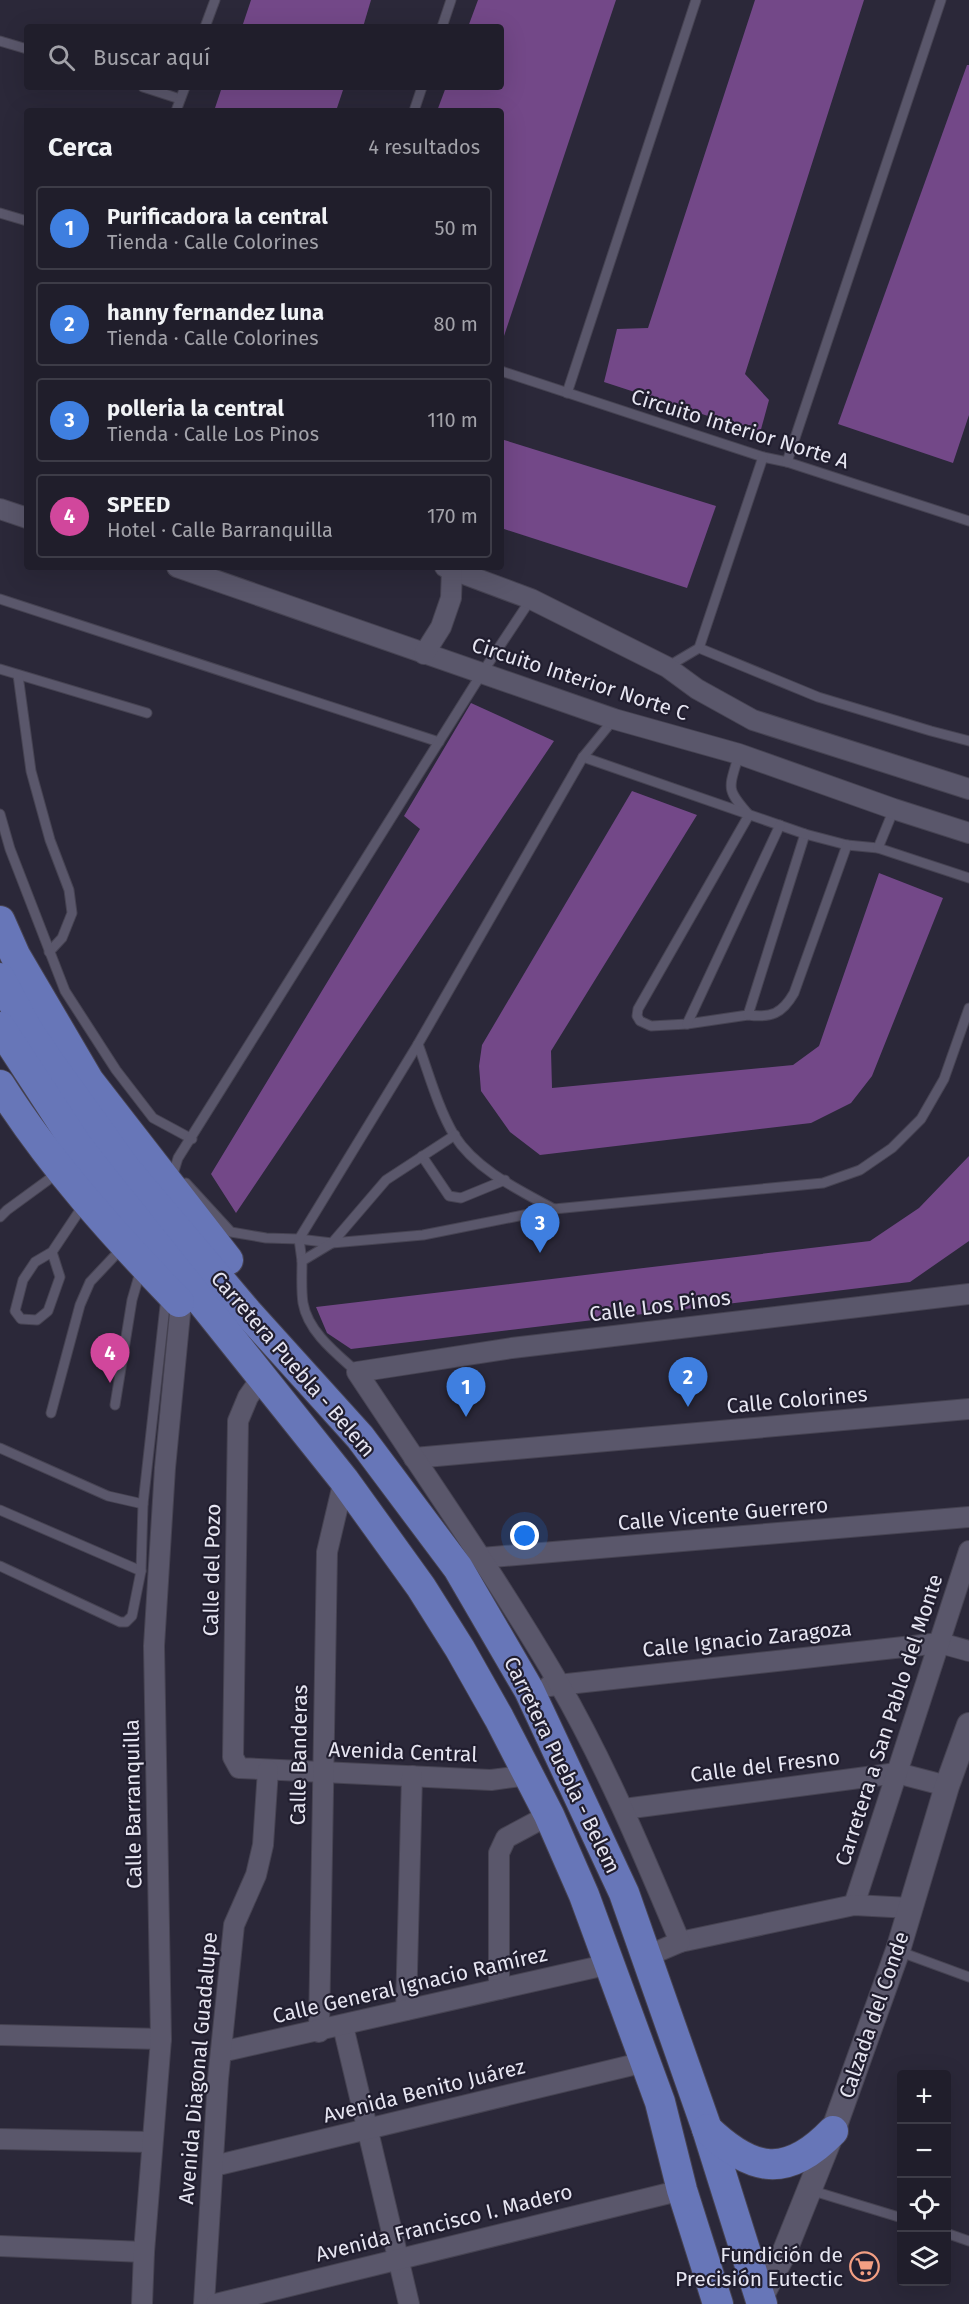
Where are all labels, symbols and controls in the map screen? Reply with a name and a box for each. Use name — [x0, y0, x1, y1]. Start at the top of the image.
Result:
search box — [24, 24, 504, 90]
icon: search — [45, 41, 78, 74]
text: Buscar aquí — [93, 44, 210, 71]
text: Cerca — [48, 132, 113, 163]
text: 4 resultados — [368, 135, 480, 159]
text: Purificadora la central — [107, 203, 328, 230]
text: 1 — [65, 216, 74, 240]
text: 50 m — [434, 216, 478, 240]
text: Tienda · Calle Colorines — [107, 230, 319, 254]
text: hanny fernandez luna — [107, 299, 324, 326]
text: 2 — [64, 312, 75, 336]
text: 80 m — [433, 312, 478, 336]
text: Tienda · Calle Colorines — [107, 326, 319, 350]
street label: Circuito Interior Norte A — [628, 383, 852, 475]
text: polleria la central — [107, 395, 284, 422]
text: 3 — [64, 408, 75, 432]
text: 110 m — [427, 408, 478, 432]
text: Tienda · Calle Los Pinos — [107, 422, 319, 446]
text: SPEED — [107, 491, 170, 518]
text: 4 — [64, 504, 75, 528]
text: 170 m — [427, 504, 478, 528]
text: Hotel · Calle Barranquilla — [107, 518, 333, 542]
street label: Circuito Interior Norte C — [468, 632, 692, 726]
pin: 3 — [520, 1204, 560, 1253]
street label: Carretera Puebla - Belem — [205, 1266, 381, 1462]
street label: Calle Los Pinos — [588, 1284, 732, 1328]
pin: 4 — [90, 1334, 130, 1383]
pin: 2 — [668, 1358, 708, 1407]
pin: 1 — [446, 1368, 486, 1417]
street label: Calle Colorines — [725, 1381, 869, 1419]
street label: Calle Vicente Guerrero — [617, 1492, 829, 1536]
street label: Calle del Pozo — [198, 1503, 226, 1637]
your location — [510, 1521, 539, 1550]
street label: Carretera a San Pablo del Monte — [830, 1571, 948, 1869]
street label: Calle Ignacio Zaragoza — [641, 1615, 853, 1663]
street label: Carretera Puebla - Belem — [498, 1653, 626, 1877]
street label: Calle Banderas — [285, 1684, 313, 1826]
street label: Calle Barranquilla — [119, 1719, 147, 1889]
street label: Avenida Central — [328, 1736, 478, 1768]
street label: Calle del Fresno — [689, 1744, 841, 1788]
street label: Calzada del Conde — [833, 1928, 915, 2102]
street label: Avenida Diagonal Guadalupe — [173, 1931, 223, 2205]
street label: Calle General Ignacio Ramírez — [270, 1941, 550, 2029]
street label: Avenida Benito Juárez — [320, 2053, 528, 2129]
map controls — [897, 2070, 951, 2286]
button: + — [897, 2070, 951, 2124]
button: − — [897, 2124, 951, 2178]
street label: Avenida Francisco I. Madero — [313, 2178, 575, 2268]
button: locate — [897, 2178, 951, 2232]
button: layers — [897, 2232, 951, 2286]
place label: Fundición de Precisión Eutectic — [675, 2242, 843, 2292]
supermarket icon: Fundición de Precisión Eutectic — [848, 2251, 880, 2283]

